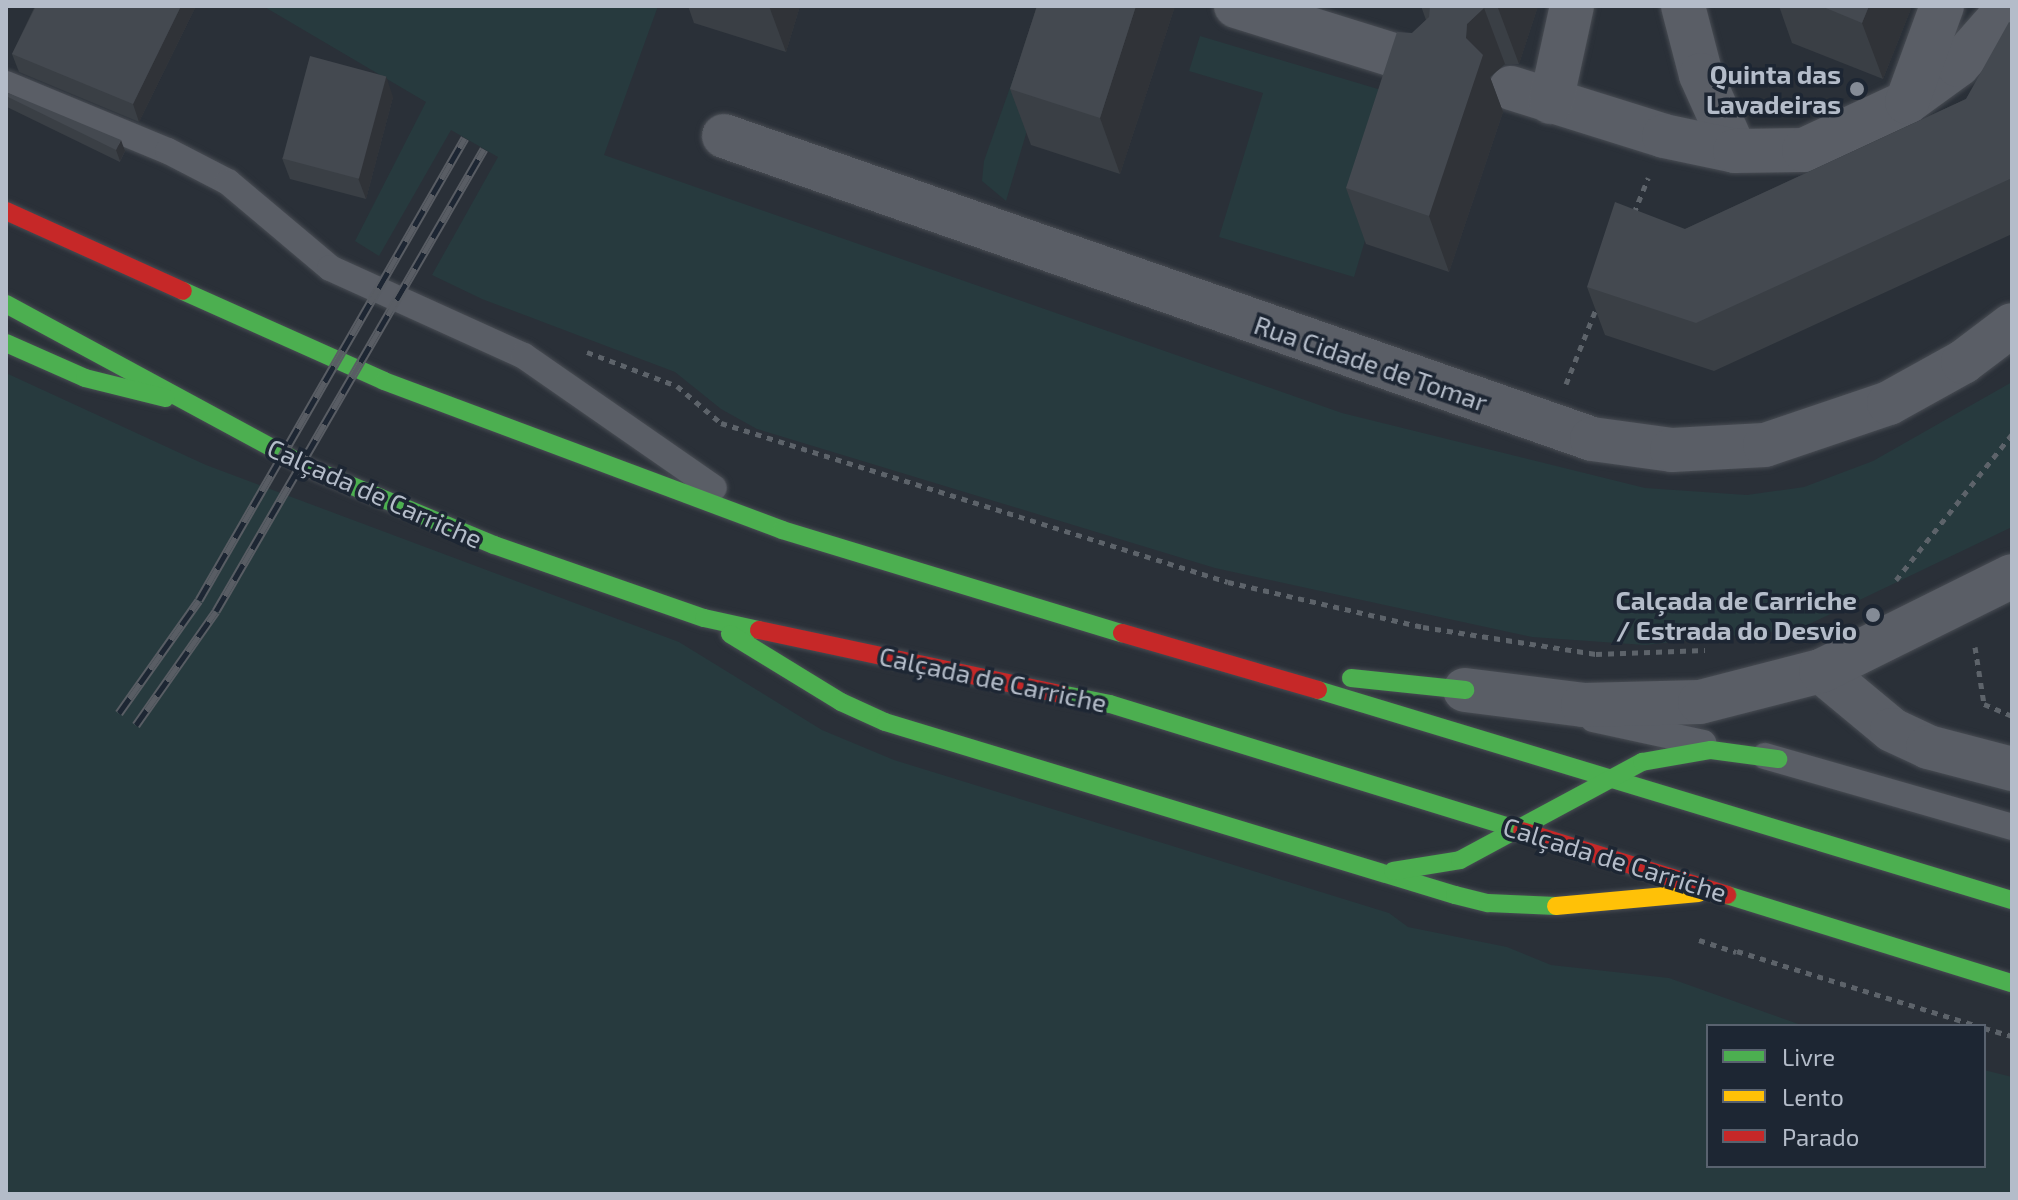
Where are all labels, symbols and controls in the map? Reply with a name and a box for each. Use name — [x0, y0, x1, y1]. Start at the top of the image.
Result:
place label: Quinta das Lavadeiras — [1706, 58, 1841, 120]
marker: Quinta das Lavadeiras — [1848, 80, 1866, 98]
street label: Rua Cidade de Tomar — [1250, 308, 1492, 418]
street label: Calçada de Carriche — [263, 432, 487, 554]
place label: Calçada de Carriche / Estrada do Desvio — [1616, 584, 1857, 646]
marker: Calçada de Carriche / Estrada do Desvio — [1864, 606, 1882, 624]
street label: Calçada de Carriche — [876, 640, 1110, 718]
street label: Calçada de Carriche — [1500, 810, 1730, 908]
legend — [1706, 1024, 1986, 1168]
text: Livre — [1782, 1042, 1835, 1071]
text: Lento — [1782, 1082, 1844, 1111]
text: Parado — [1782, 1122, 1859, 1151]

